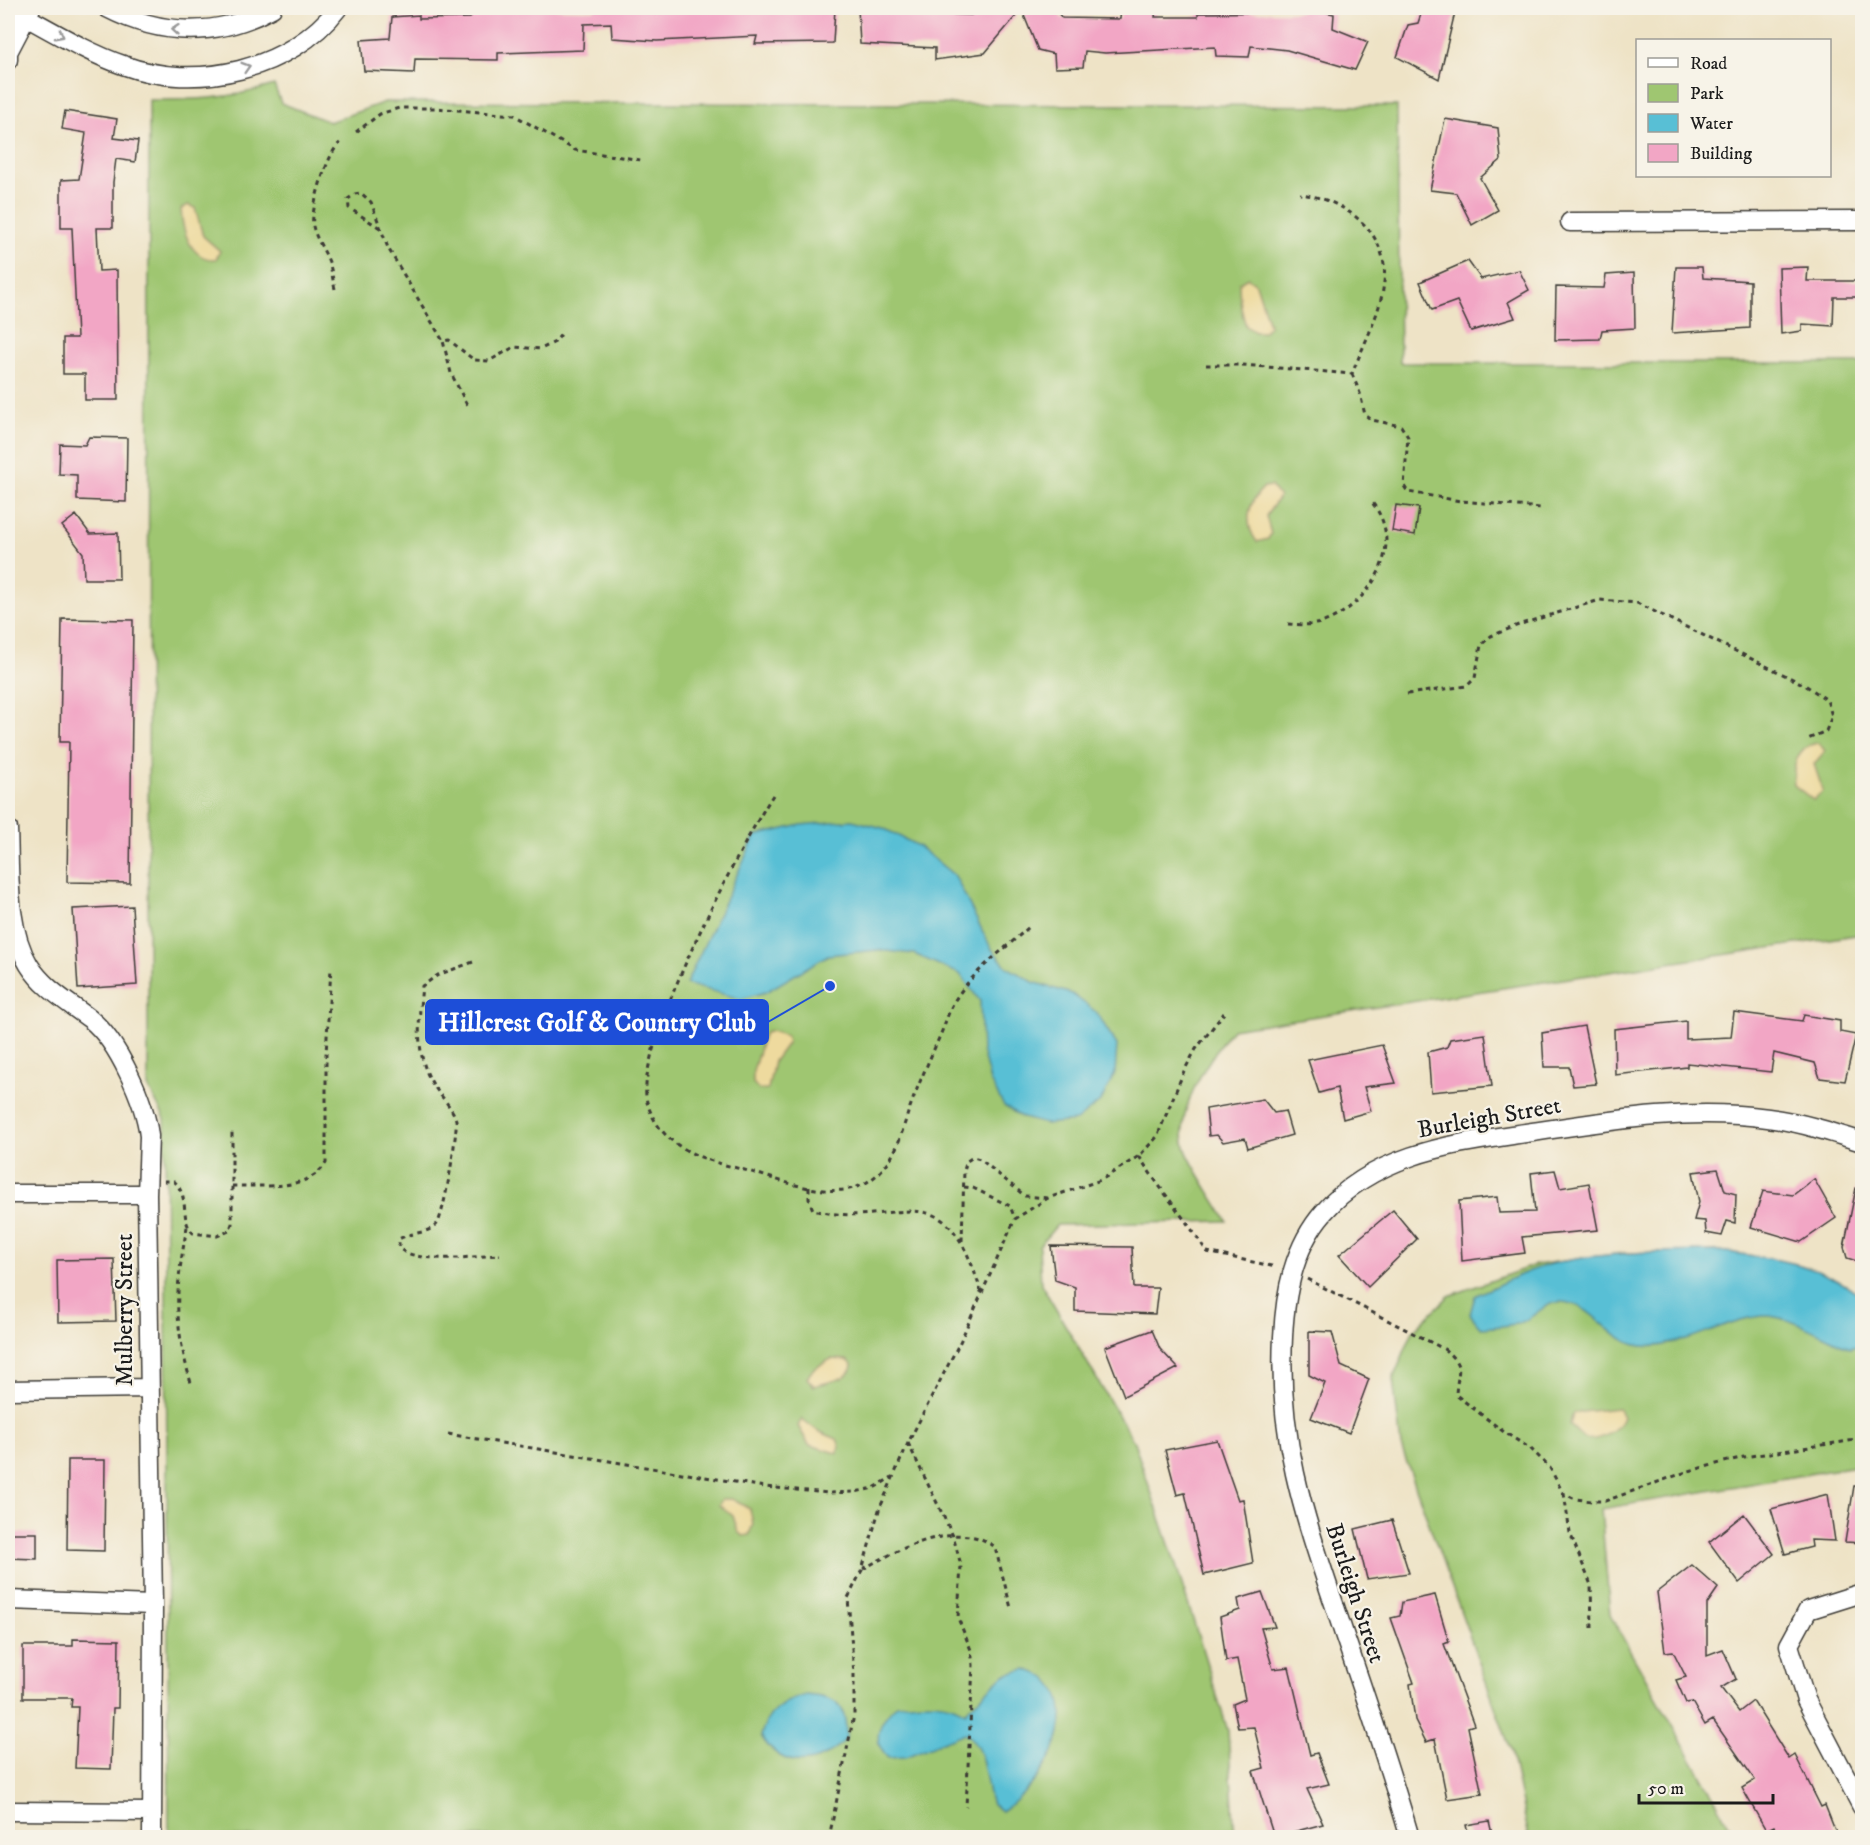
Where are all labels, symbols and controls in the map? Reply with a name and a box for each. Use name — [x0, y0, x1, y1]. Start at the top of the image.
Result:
one-way arrow — [171, 24, 180, 37]
one-way arrow — [54, 28, 65, 39]
legend — [1636, 39, 1831, 177]
text: Road — [1690, 53, 1727, 75]
one-way arrow — [240, 62, 251, 74]
text: Park — [1690, 83, 1724, 105]
text: Water — [1689, 113, 1733, 135]
text: Building — [1690, 143, 1752, 165]
callout: Hillcrest Golf & Country Club — [426, 1000, 768, 1044]
text: Hillcrest Golf & Country Club — [438, 1007, 756, 1040]
street label: Burleigh Street — [1415, 1091, 1563, 1145]
street label: Mulberry Street — [110, 1233, 140, 1386]
street label: Burleigh Street — [1318, 1520, 1392, 1667]
scale bar — [1639, 1767, 1772, 1805]
text: 50 m — [1648, 1778, 1684, 1800]

